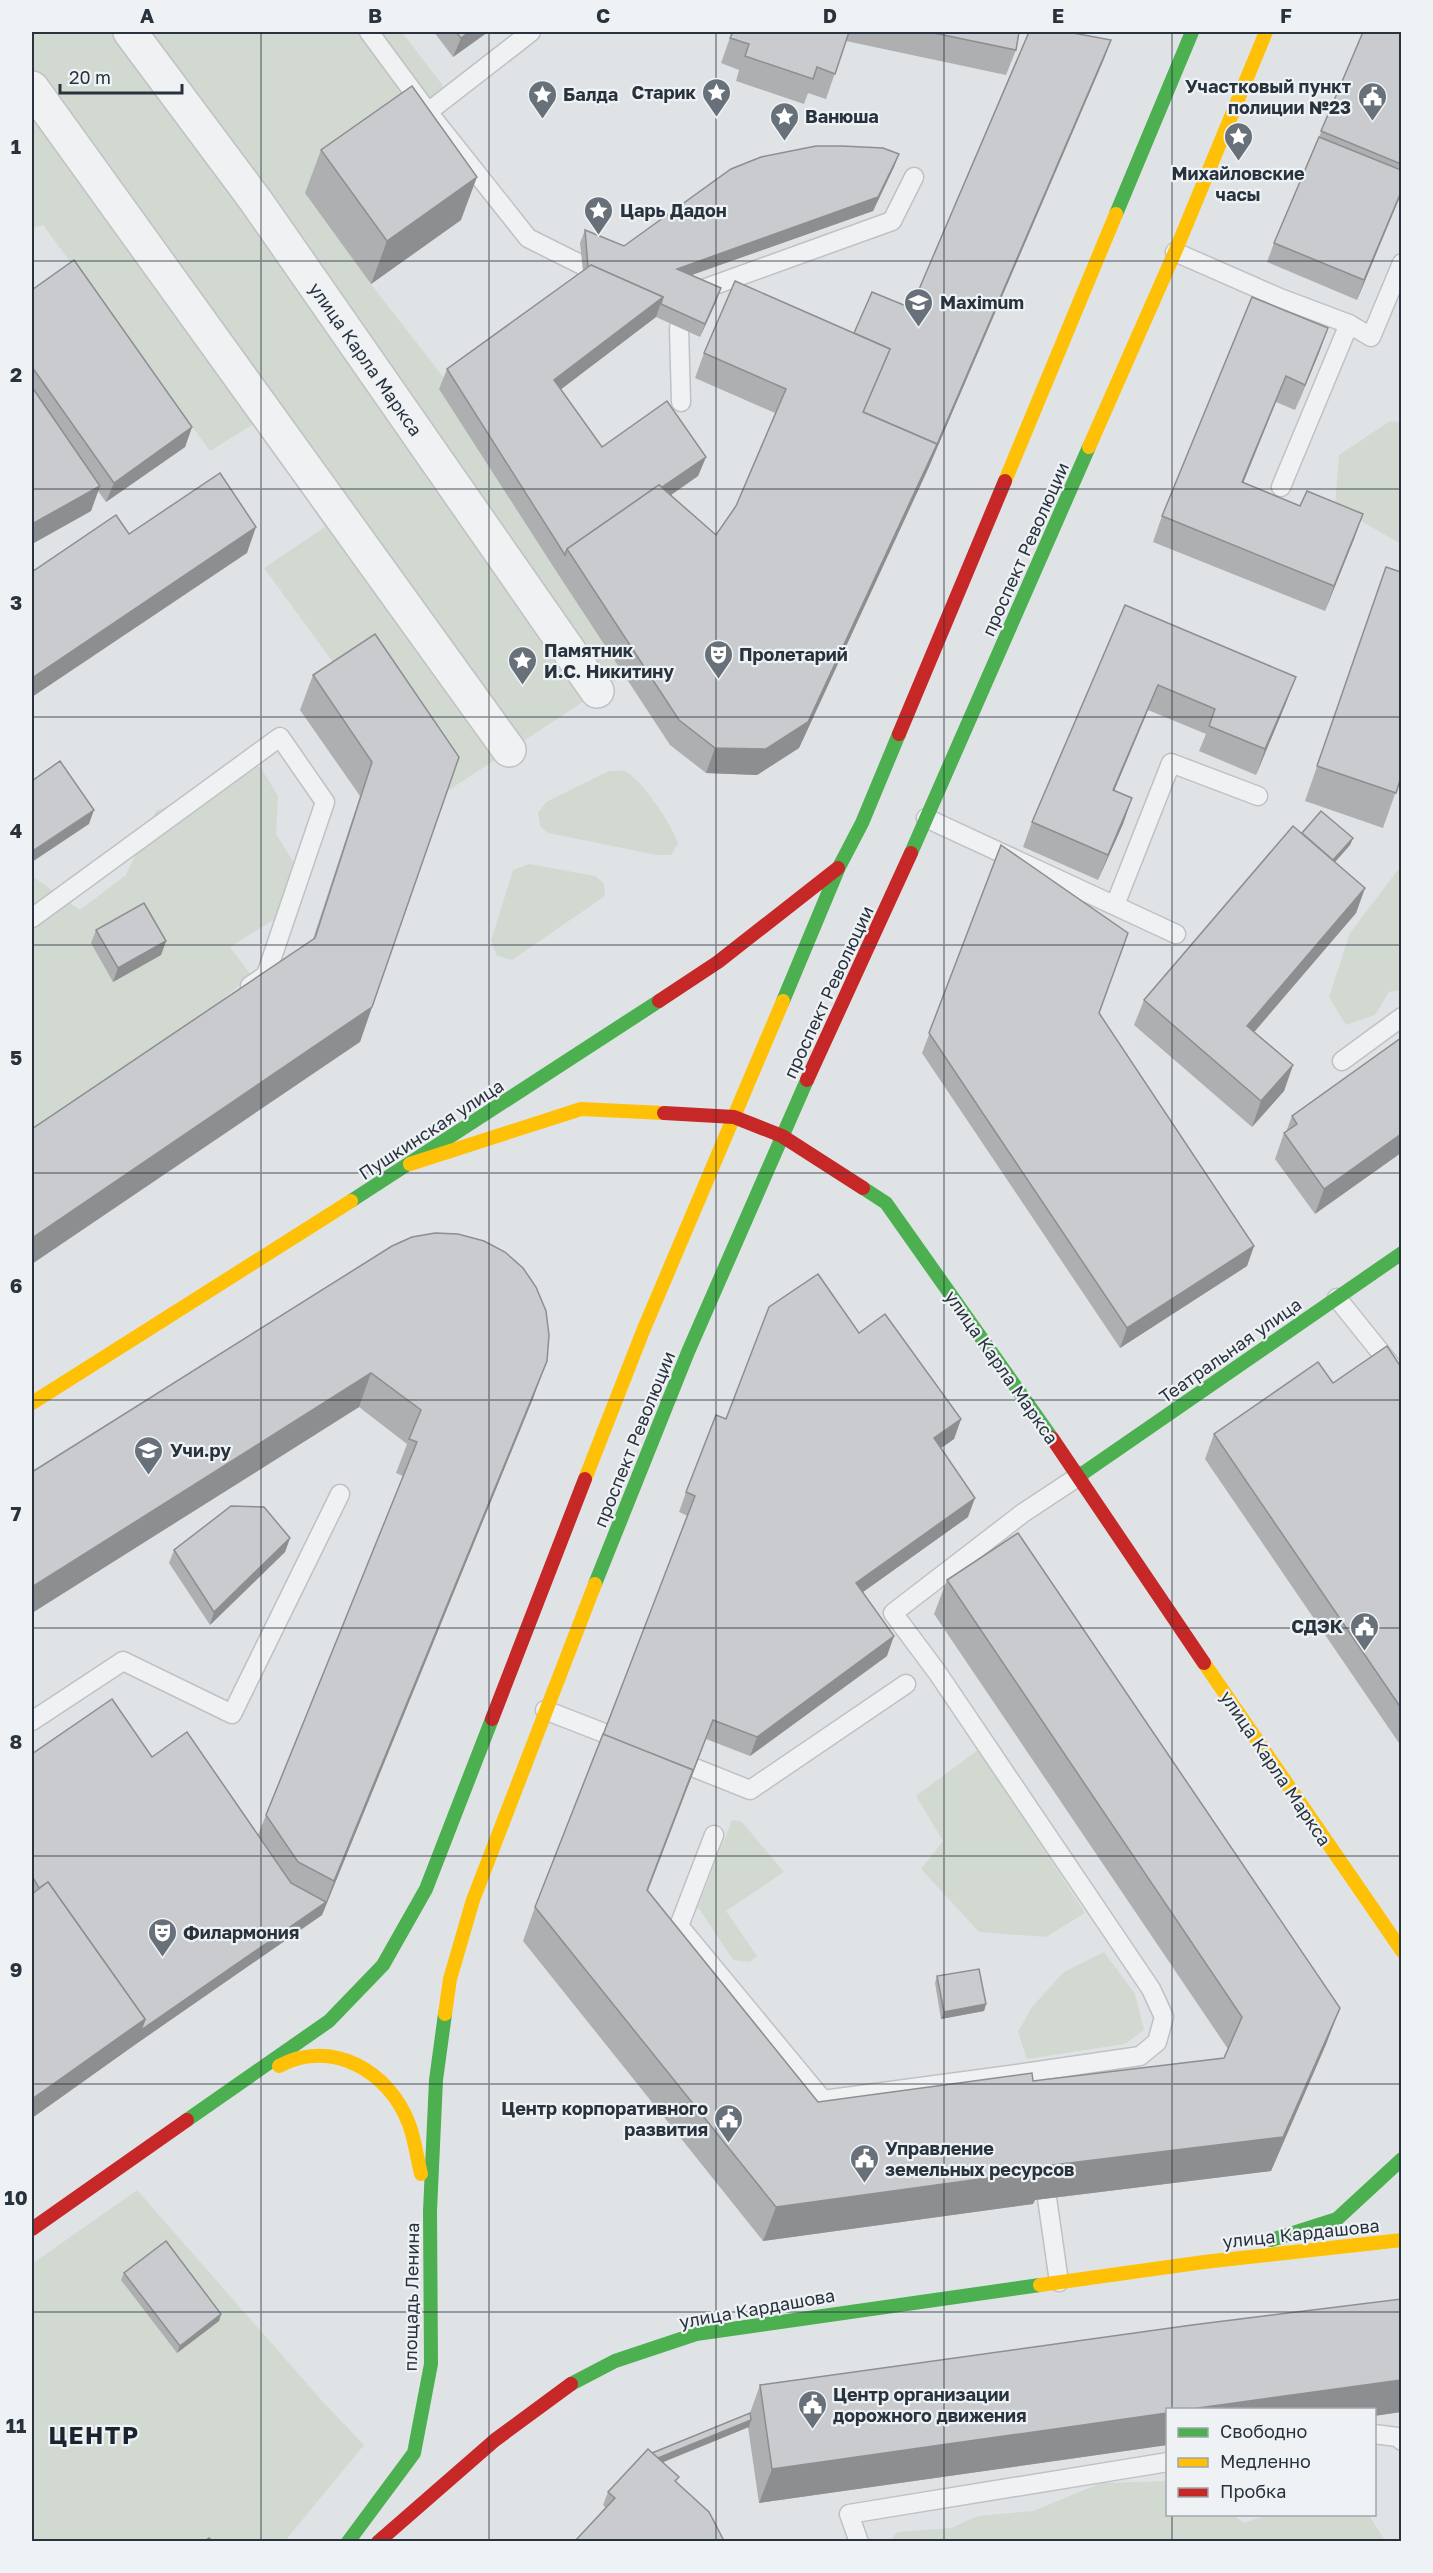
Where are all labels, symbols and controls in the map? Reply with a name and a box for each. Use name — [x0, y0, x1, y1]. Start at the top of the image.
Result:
text: A — [140, 3, 154, 27]
text: B — [368, 3, 382, 27]
text: C — [596, 3, 610, 27]
text: D — [823, 3, 837, 27]
text: E — [1052, 3, 1064, 27]
text: F — [1280, 3, 1292, 27]
scale bar — [60, 57, 182, 95]
text: 20 m — [69, 66, 111, 88]
place label: Участковый пункт полиции №23 — [1185, 75, 1351, 118]
place icon: Старик — [701, 76, 733, 118]
place icon: Балда — [526, 78, 558, 120]
public building icon: Участковый пункт полиции №23 — [1356, 80, 1388, 122]
place label: Старик — [631, 81, 697, 103]
place label: Балда — [563, 83, 618, 105]
place icon: Ванюша — [768, 100, 800, 142]
place label: Ванюша — [805, 105, 879, 127]
place icon: Михайловские часы — [1222, 120, 1254, 162]
text: 1 — [11, 134, 21, 158]
place label: Михайловские часы — [1171, 162, 1305, 205]
place icon: Царь Дадон — [583, 194, 615, 236]
place label: Царь Дадон — [620, 199, 727, 221]
street label: улица Карла Маркса — [305, 278, 427, 440]
school or university icon: Maximum — [903, 286, 935, 328]
place label: Maximum — [940, 291, 1024, 313]
text: 2 — [10, 362, 22, 386]
street label: проспект Революции — [977, 459, 1073, 639]
text: 3 — [10, 590, 22, 614]
theatre icon: Пролетарий — [702, 638, 734, 680]
place label: Памятник И.С. Никитину — [544, 639, 674, 682]
place label: Пролетарий — [739, 643, 848, 665]
place icon: Памятник И.С. Никитину — [507, 644, 539, 686]
text: 4 — [10, 818, 22, 842]
street label: проспект Революции — [778, 902, 878, 1082]
text: 5 — [10, 1045, 22, 1069]
street label: Пушкинская улица — [355, 1074, 507, 1184]
text: 6 — [10, 1273, 22, 1297]
street label: улица Карла Маркса — [941, 1286, 1063, 1448]
street label: Театральная улица — [1155, 1293, 1305, 1407]
street label: проспект Революции — [589, 1348, 679, 1530]
school or university icon: Учи.ру — [133, 1434, 165, 1476]
place label: Учи.ру — [170, 1439, 231, 1461]
text: 7 — [11, 1501, 22, 1525]
public building icon: СДЭК — [1348, 1610, 1380, 1652]
place label: СДЭК — [1291, 1615, 1343, 1637]
street label: улица Карла Маркса — [1216, 1686, 1336, 1850]
text: 8 — [10, 1729, 22, 1753]
theatre icon: Филармония — [146, 1916, 178, 1958]
place label: Филармония — [183, 1921, 299, 1943]
text: 9 — [10, 1957, 22, 1981]
place label: Центр корпоративного развития — [501, 2097, 708, 2140]
public building icon: Центр корпоративного развития — [713, 2102, 745, 2144]
place label: Управление земельных ресурсов — [885, 2137, 1074, 2180]
public building icon: Управление земельных ресурсов — [848, 2142, 880, 2184]
text: 10 — [4, 2185, 28, 2209]
street label: улица Кардашова — [1221, 2214, 1381, 2252]
street label: площадь Ленина — [399, 2222, 423, 2372]
street label: улица Кардашова — [677, 2283, 837, 2333]
place label: Центр организации дорожного движения — [833, 2383, 1027, 2426]
public building icon: Центр организации дорожного движения — [796, 2388, 828, 2430]
legend — [1166, 2408, 1376, 2516]
text: 11 — [6, 2413, 26, 2437]
district label: ЦЕНТР — [48, 2420, 140, 2449]
text: Свободно — [1220, 2420, 1307, 2442]
text: Медленно — [1220, 2450, 1311, 2472]
text: Пробка — [1220, 2480, 1286, 2502]

